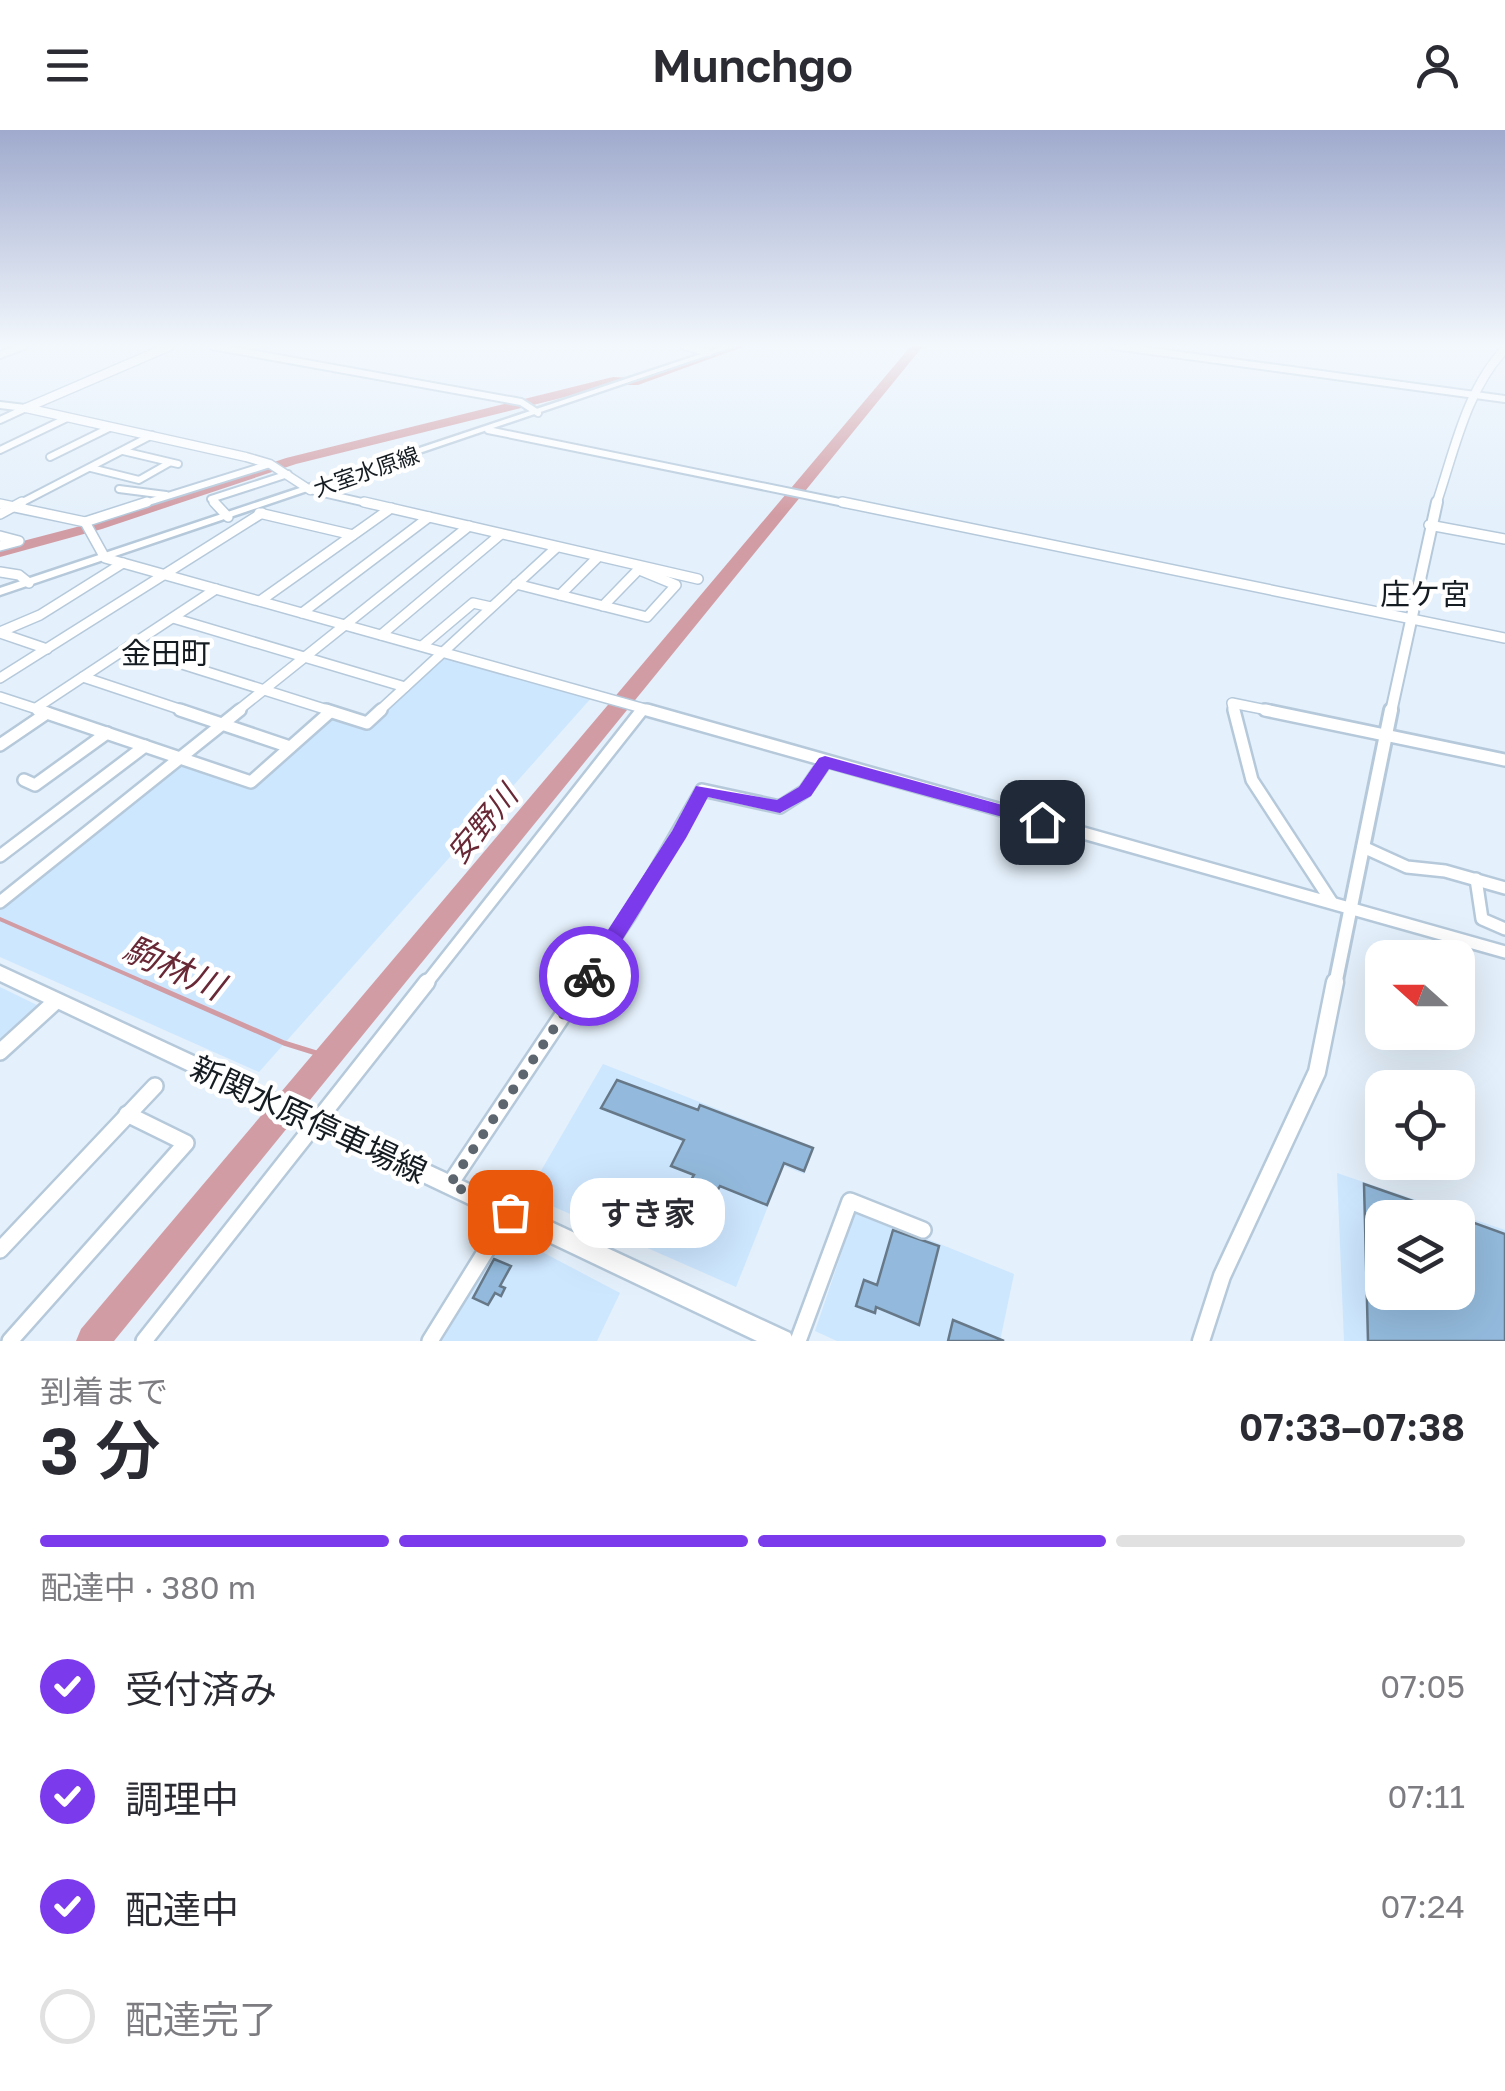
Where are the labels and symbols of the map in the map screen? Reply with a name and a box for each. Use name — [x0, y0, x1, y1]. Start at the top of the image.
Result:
street label: 大室水原線 — [310, 440, 422, 502]
district label: 庄ケ宮 — [1380, 576, 1470, 612]
district label: 金田町 — [121, 635, 211, 671]
water label: 安野川 — [439, 776, 527, 870]
pin — [1000, 780, 1085, 865]
water label: 駒林川 — [117, 926, 234, 1009]
courier — [539, 926, 639, 1026]
north arrow — [1365, 940, 1475, 1050]
street label: 新関水原停車場線 — [185, 1048, 433, 1190]
pin — [468, 1170, 553, 1255]
callout: すき家 — [570, 1177, 725, 1247]

